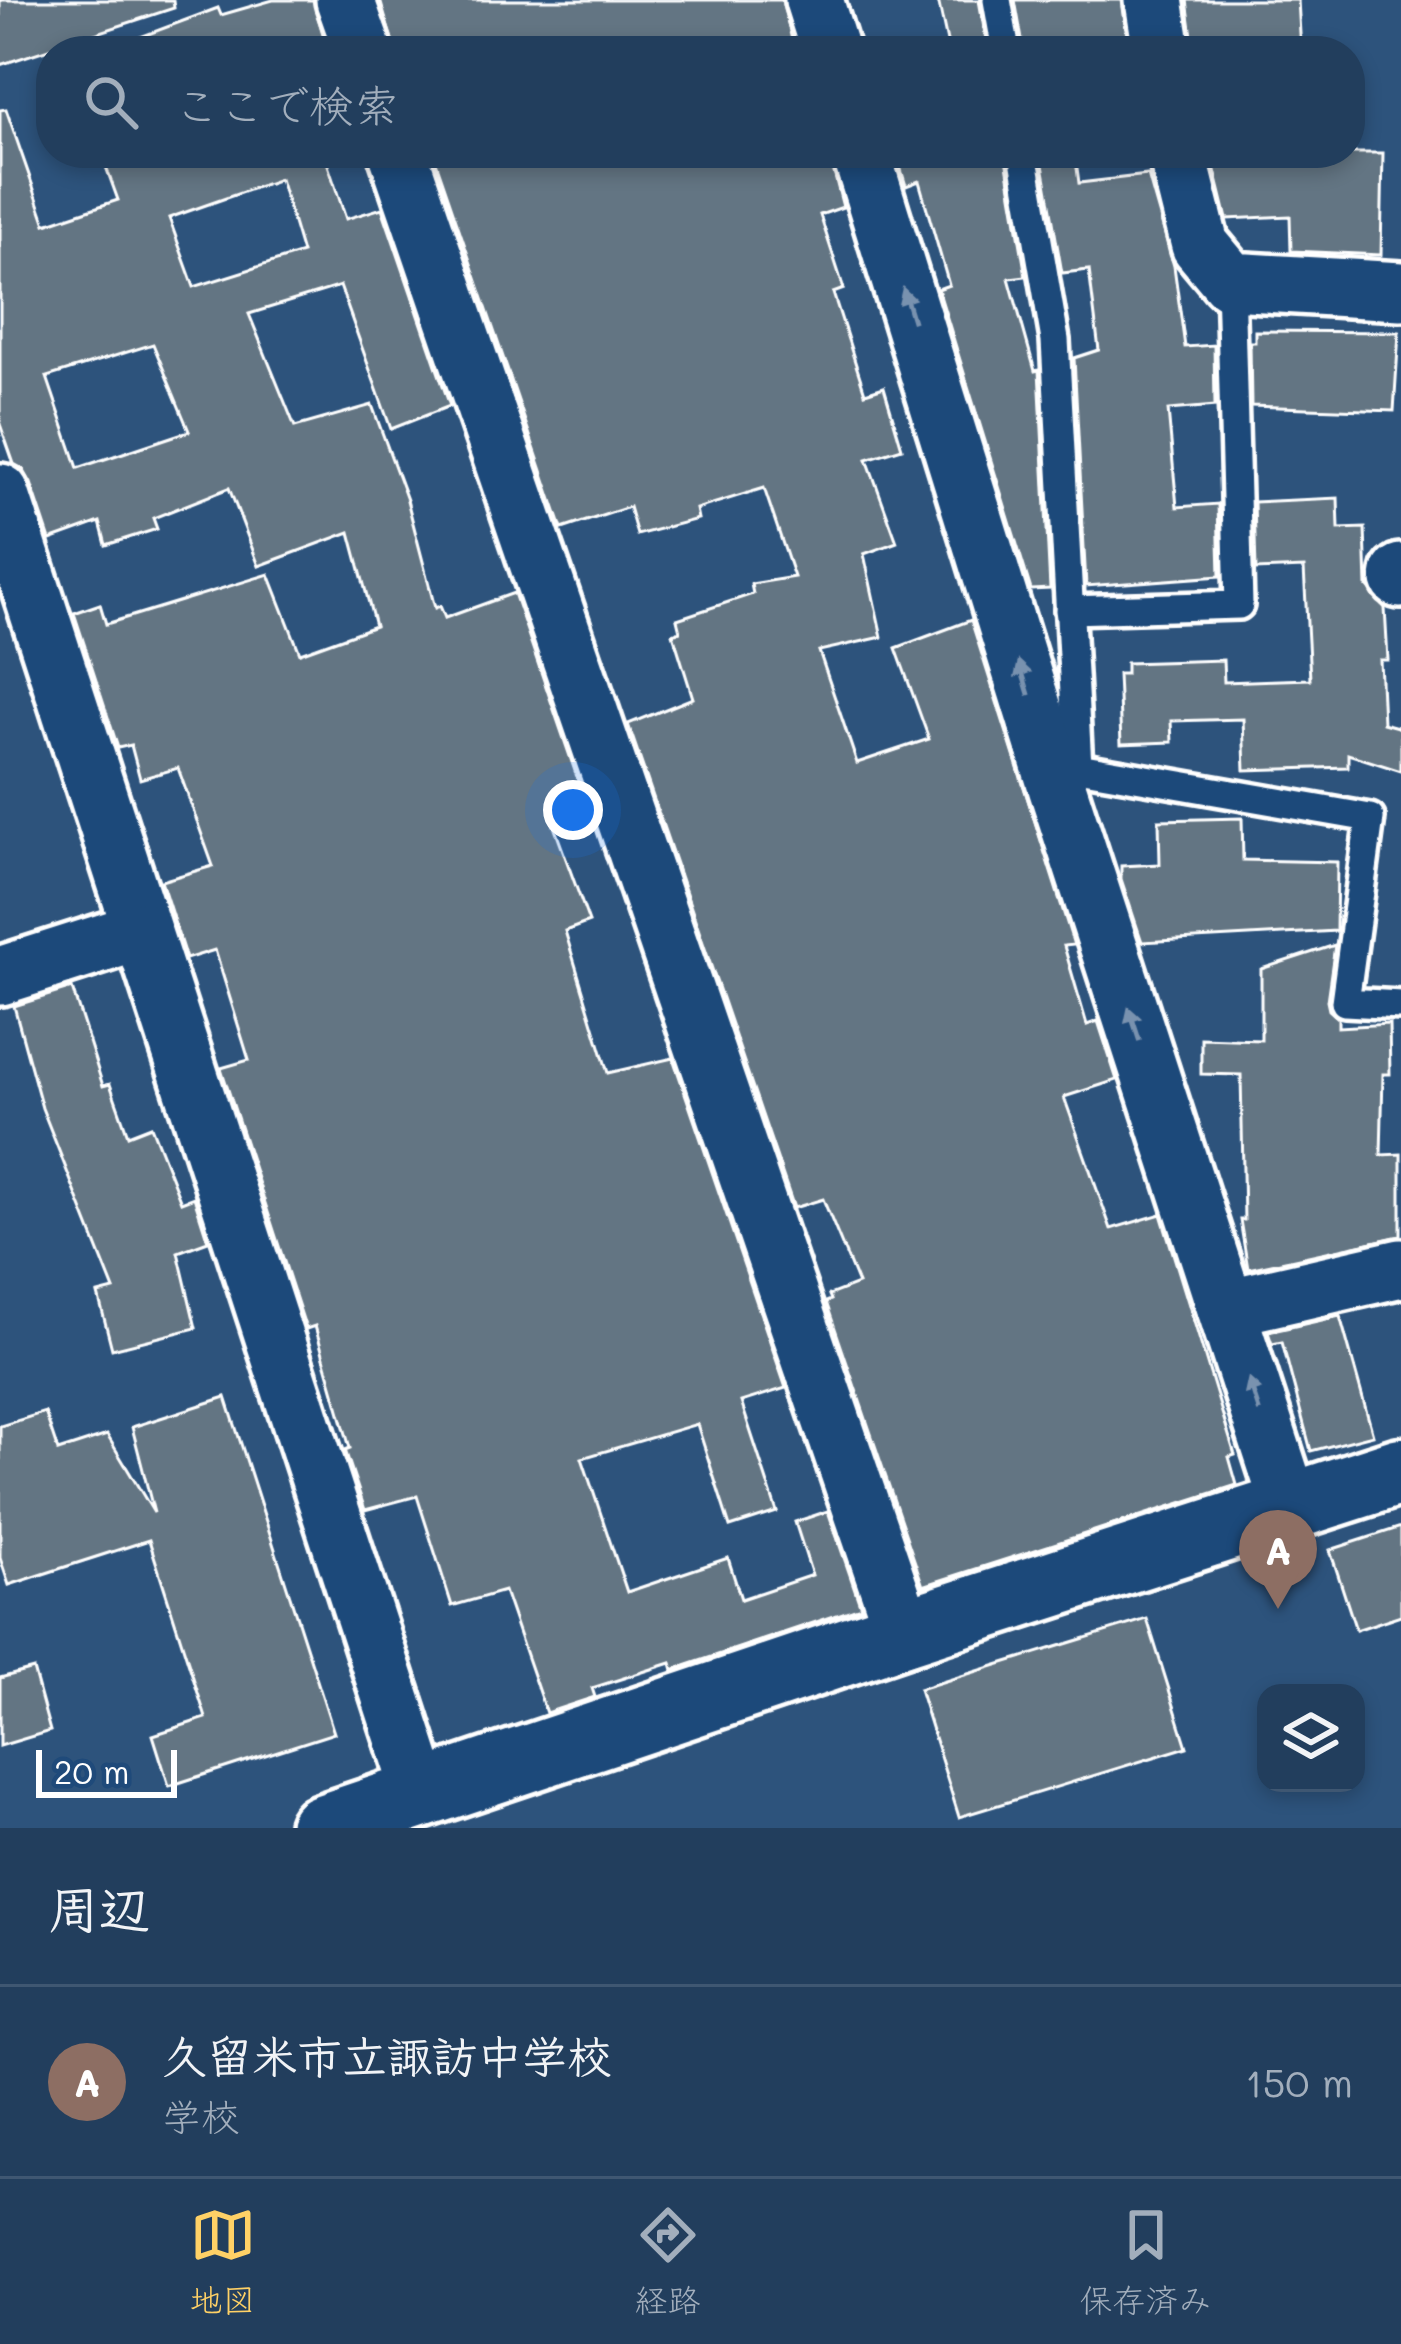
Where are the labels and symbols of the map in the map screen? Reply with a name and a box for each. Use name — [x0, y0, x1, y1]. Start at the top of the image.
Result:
one-way arrow — [898, 286, 917, 323]
one-way arrow — [1013, 659, 1032, 696]
your location — [543, 780, 603, 840]
one-way arrow — [1124, 1005, 1142, 1042]
one-way arrow — [1244, 1376, 1263, 1413]
pin: A — [1239, 1510, 1317, 1609]
scale bar — [36, 1744, 177, 1797]

